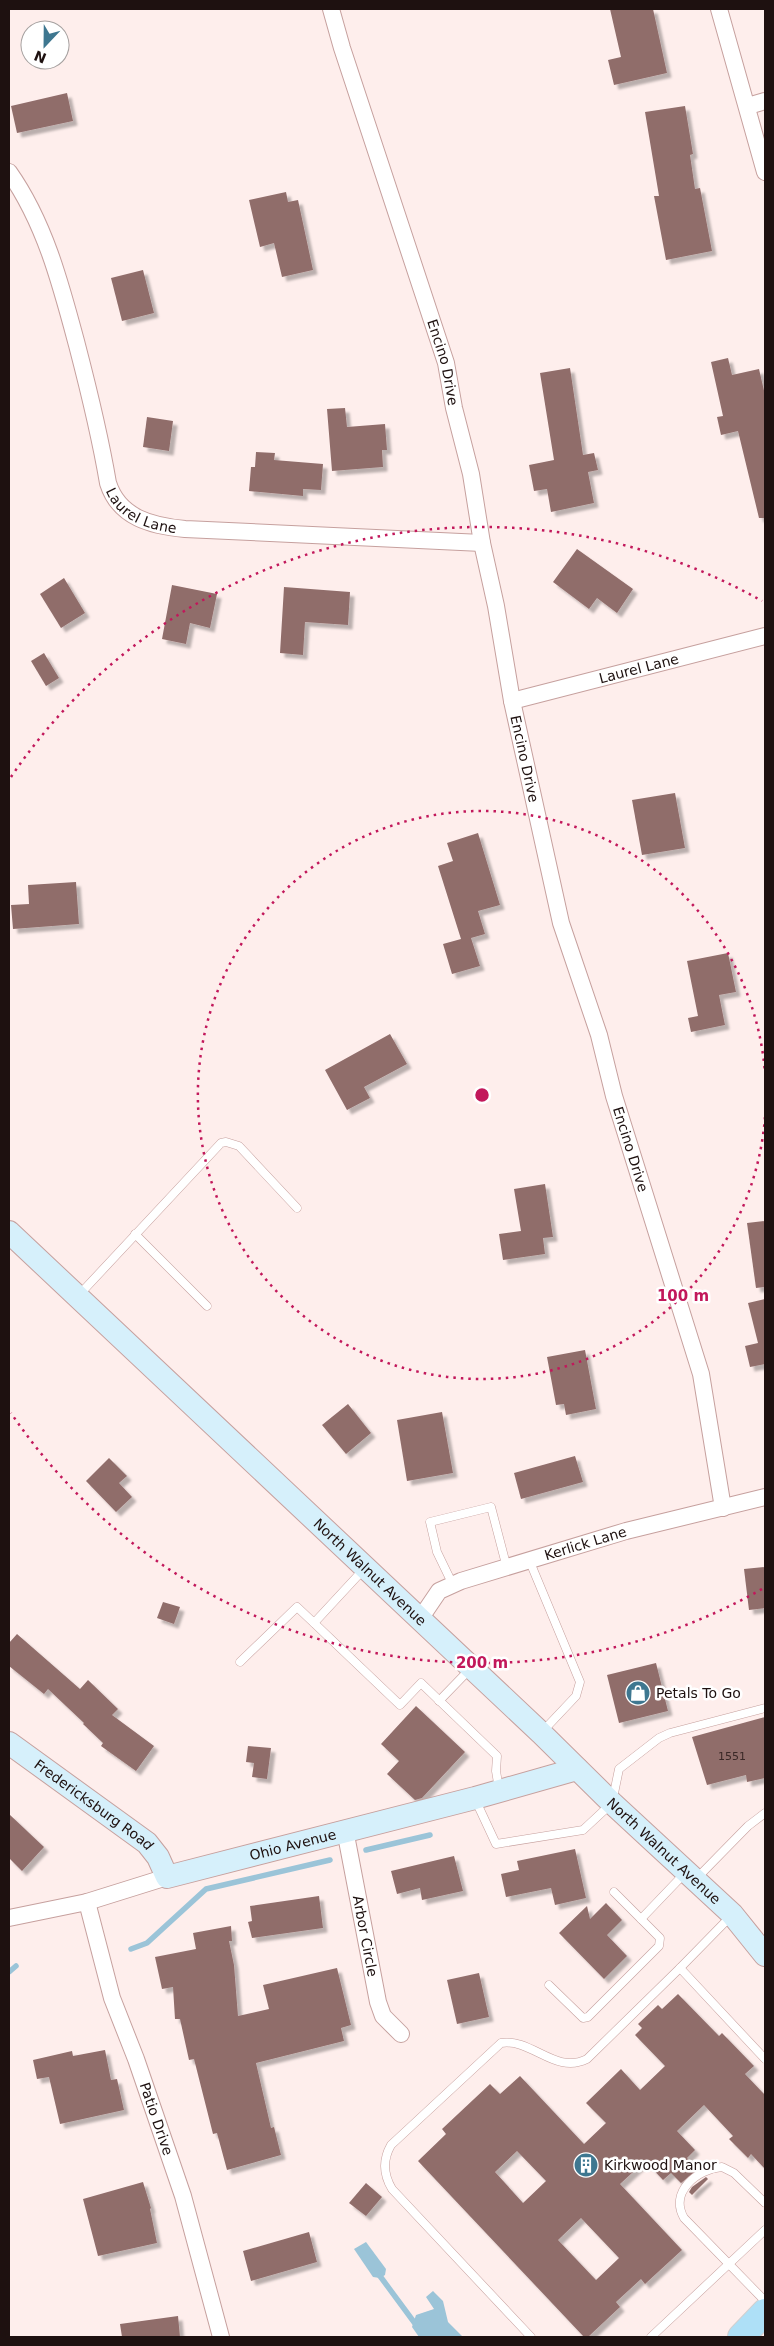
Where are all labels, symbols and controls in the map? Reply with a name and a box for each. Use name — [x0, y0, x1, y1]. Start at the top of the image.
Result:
north arrow — [20, 20, 70, 70]
text: N — [32, 47, 49, 67]
street label: Encino Drive — [424, 317, 461, 407]
street label: Laurel Lane — [103, 485, 178, 536]
street label: Laurel Lane — [597, 651, 680, 686]
street label: Encino Drive — [507, 714, 542, 804]
centre of rings — [473, 1086, 491, 1104]
street label: Encino Drive — [610, 1105, 652, 1194]
text: 100 m — [657, 1287, 709, 1305]
street label: North Walnut Avenue — [310, 1515, 430, 1629]
street label: Kerlick Lane — [542, 1523, 628, 1563]
text: 200 m — [456, 1654, 508, 1672]
shop icon: Petals To Go — [625, 1680, 651, 1706]
place label: Petals To Go — [656, 1685, 741, 1701]
house number: 1551 — [718, 1750, 746, 1763]
street label: Fredericksburg Road — [31, 1756, 157, 1853]
street label: North Walnut Avenue — [604, 1794, 724, 1907]
street label: Ohio Avenue — [248, 1826, 338, 1864]
street label: Arbor Circle — [350, 1894, 381, 1978]
street label: Patio Drive — [137, 2080, 176, 2157]
building icon: Kirkwood Manor — [573, 2152, 599, 2178]
place label: Kirkwood Manor — [604, 2157, 717, 2173]

